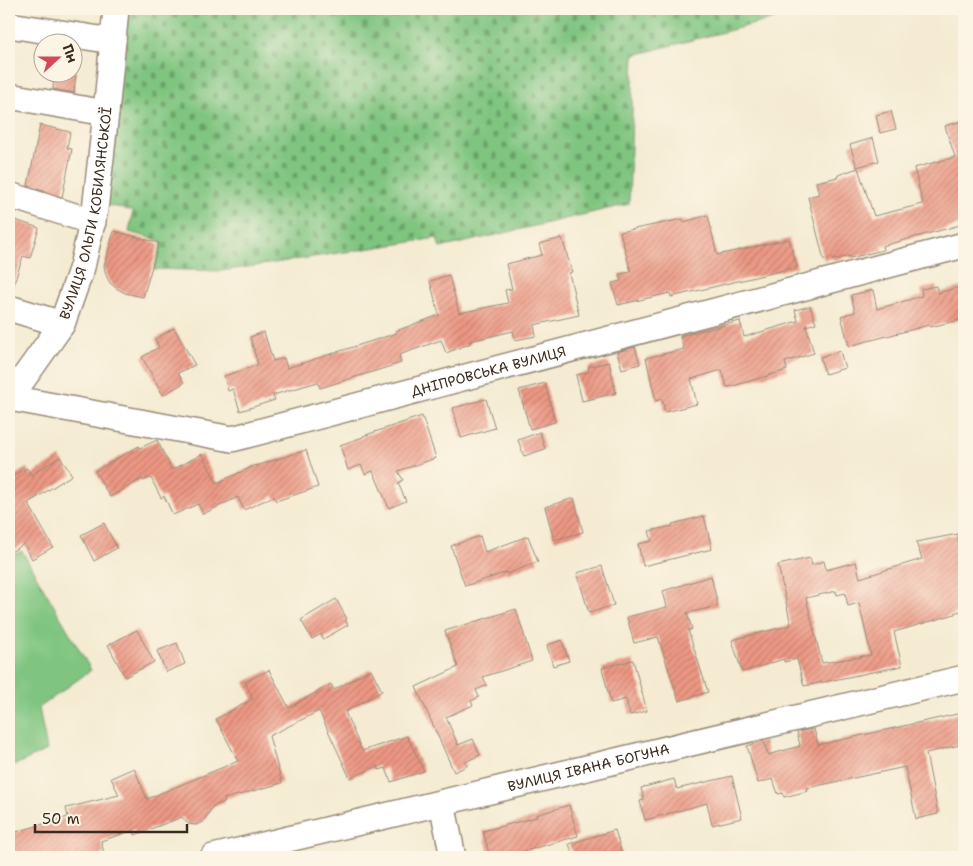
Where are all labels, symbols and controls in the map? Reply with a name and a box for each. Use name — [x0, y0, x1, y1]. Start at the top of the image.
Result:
north arrow — [32, 32, 82, 82]
text: Пн — [58, 41, 82, 65]
street label: ВУЛИЦЯ ОЛЬГИ КОБИЛЯНСЬКОЇ — [55, 106, 116, 322]
street label: ДНІПРОВСЬКА ВУЛИЦЯ — [409, 342, 568, 400]
street label: ВУЛИЦЯ ІВАНА БОГУНА — [506, 740, 671, 795]
scale bar — [35, 801, 188, 833]
text: 50 m — [42, 809, 80, 829]

